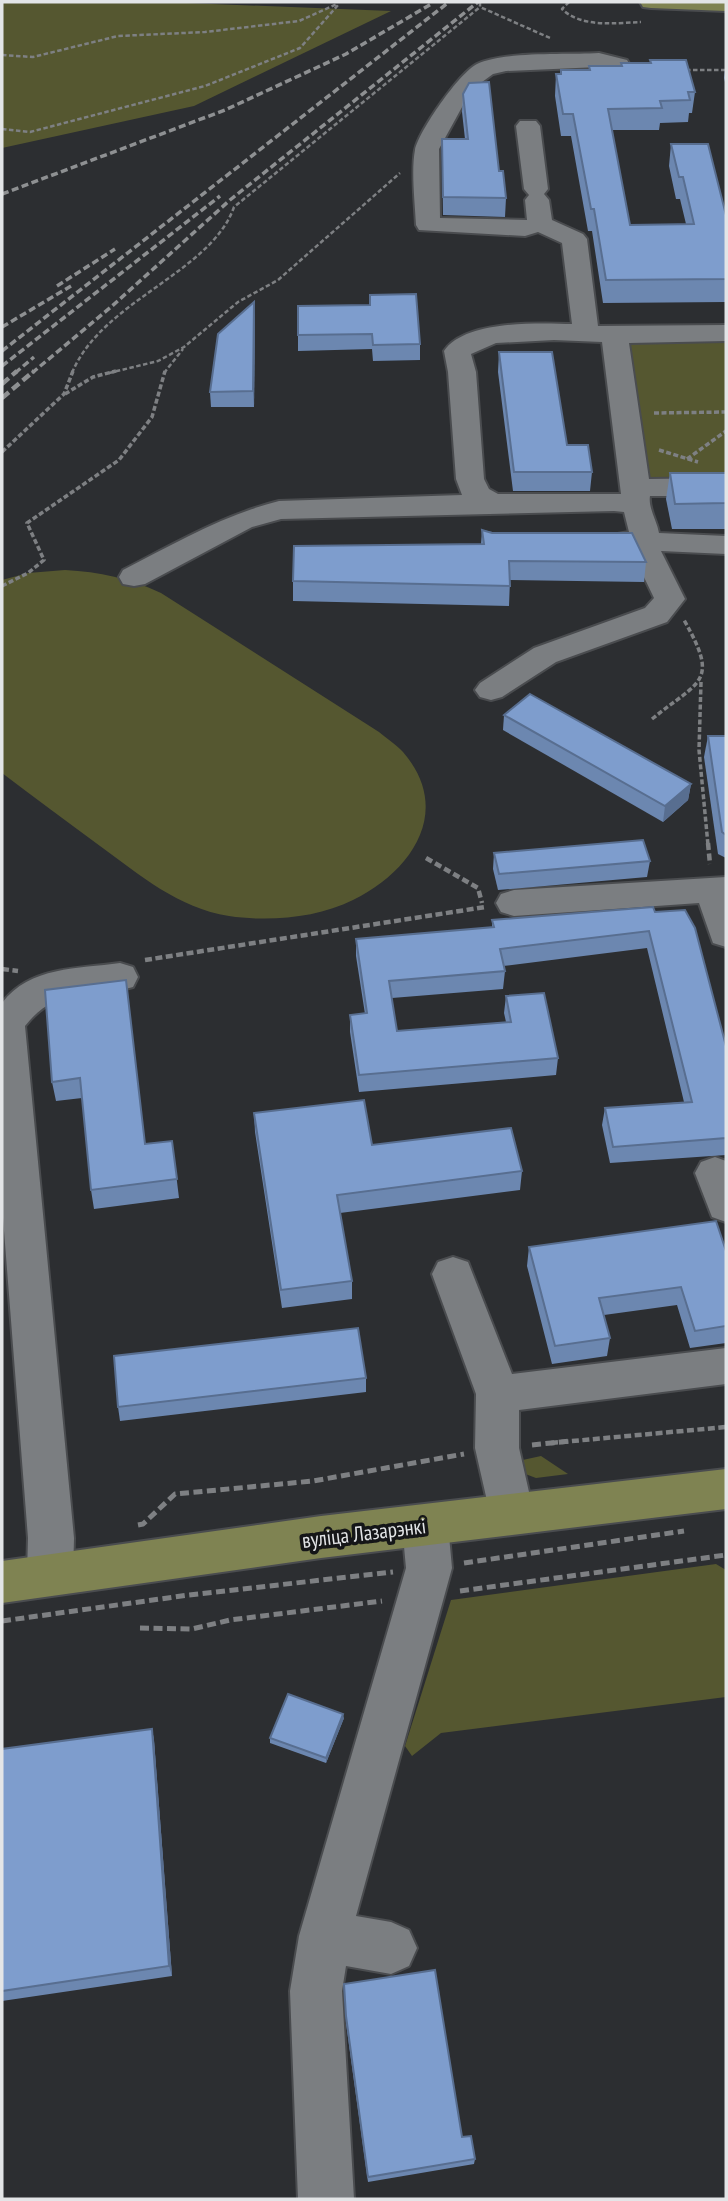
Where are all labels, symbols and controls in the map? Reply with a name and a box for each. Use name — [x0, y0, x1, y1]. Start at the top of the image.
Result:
street label: вуліца Лазарэнкі — [300, 1512, 428, 1554]

